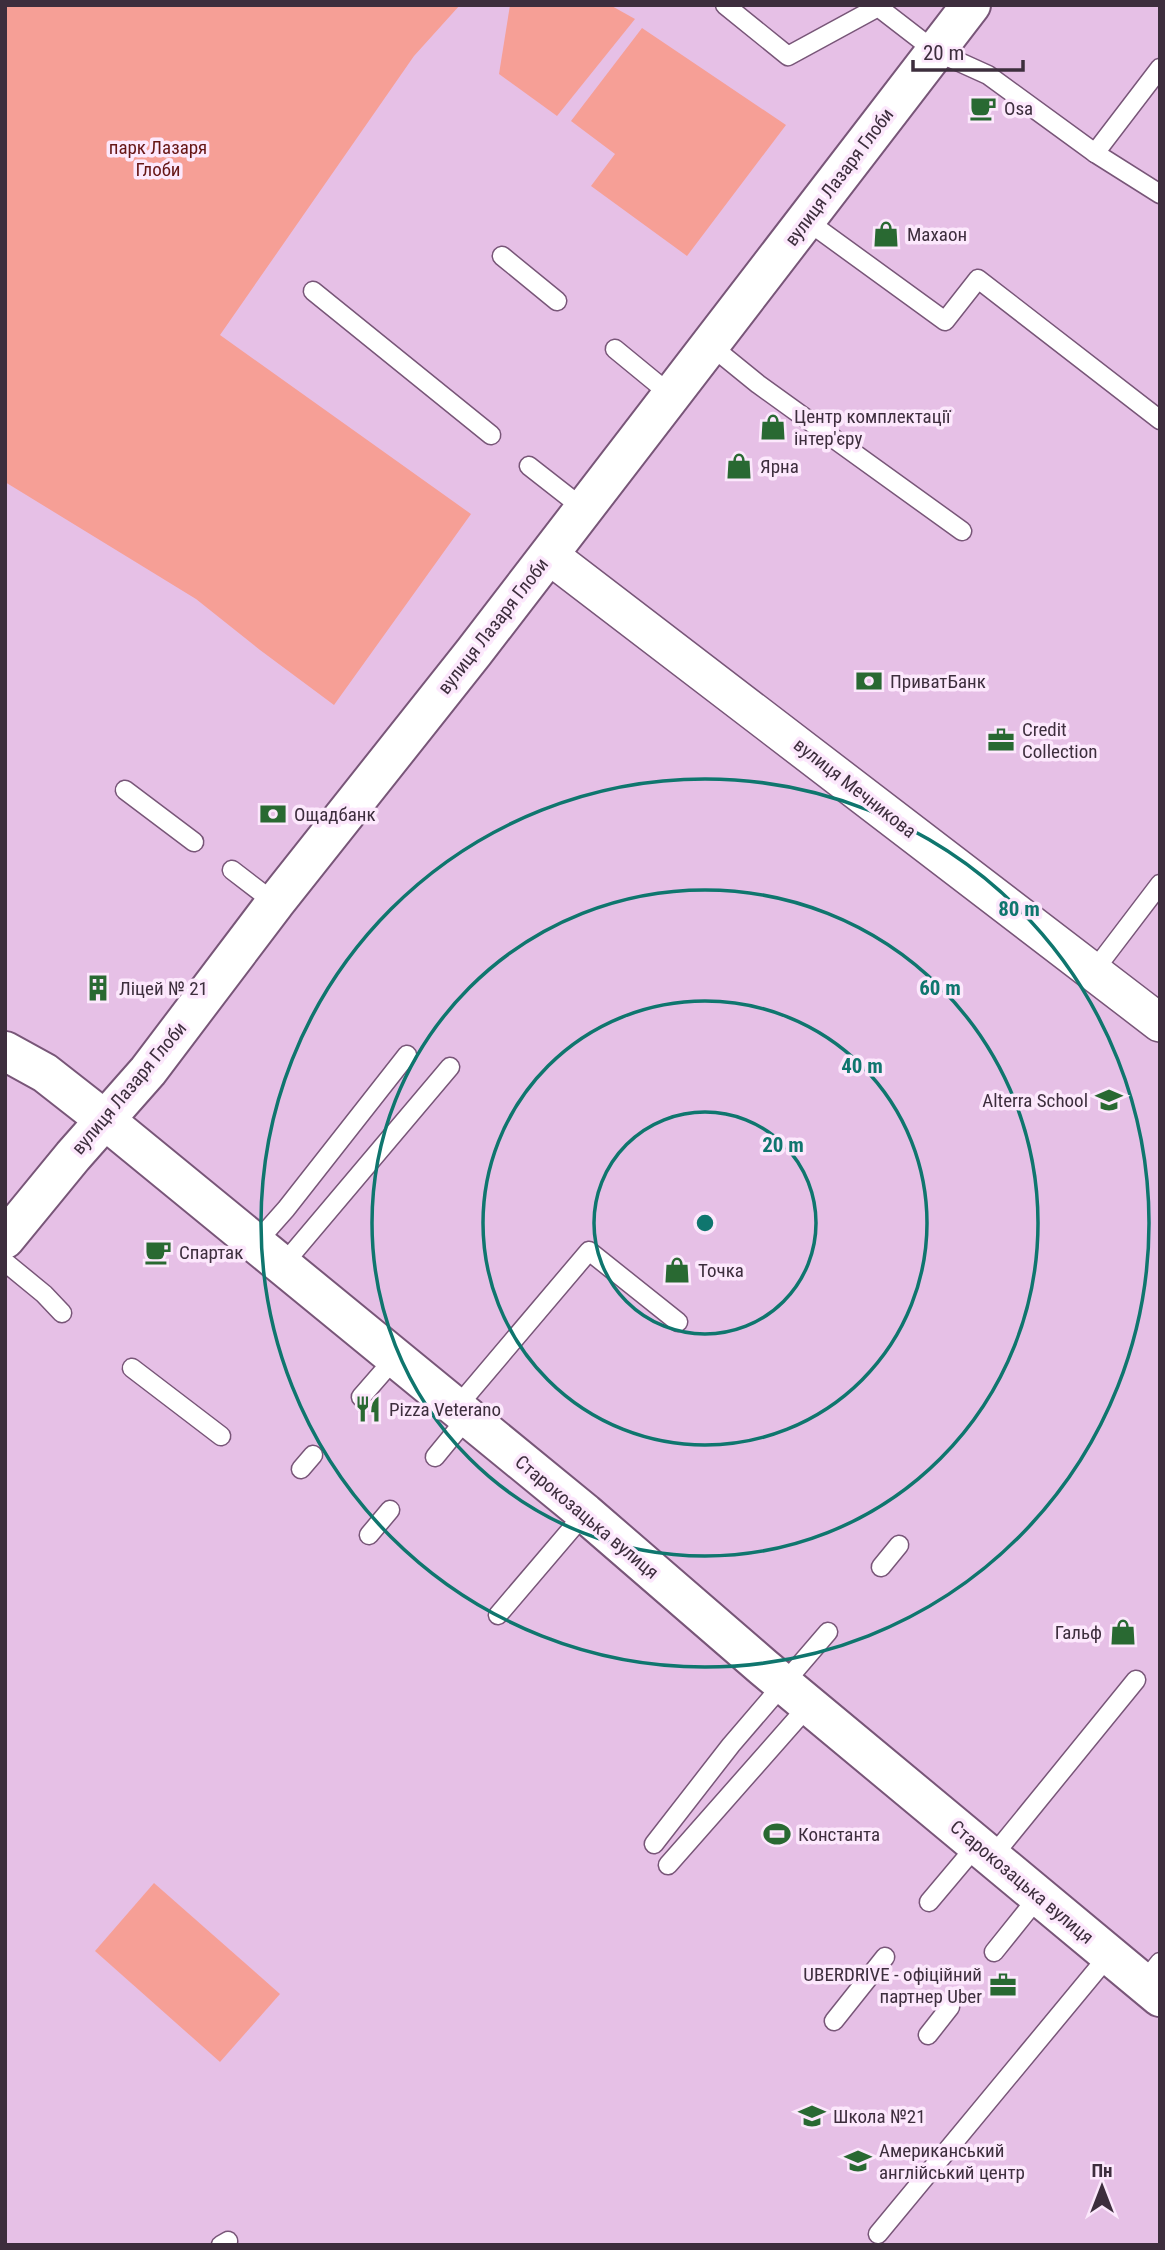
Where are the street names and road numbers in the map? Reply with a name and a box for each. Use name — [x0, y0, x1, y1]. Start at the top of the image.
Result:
street label: вулиця Лазаря Глоби — [780, 104, 898, 250]
street label: вулиця Лазаря Глоби — [433, 553, 553, 699]
street label: вулиця Мечникова — [789, 733, 921, 843]
street label: вулиця Лазаря Глоби — [67, 1017, 191, 1159]
street label: Старокозацька вулиця — [511, 1450, 663, 1584]
street label: Старокозацька вулиця — [946, 1815, 1098, 1949]

